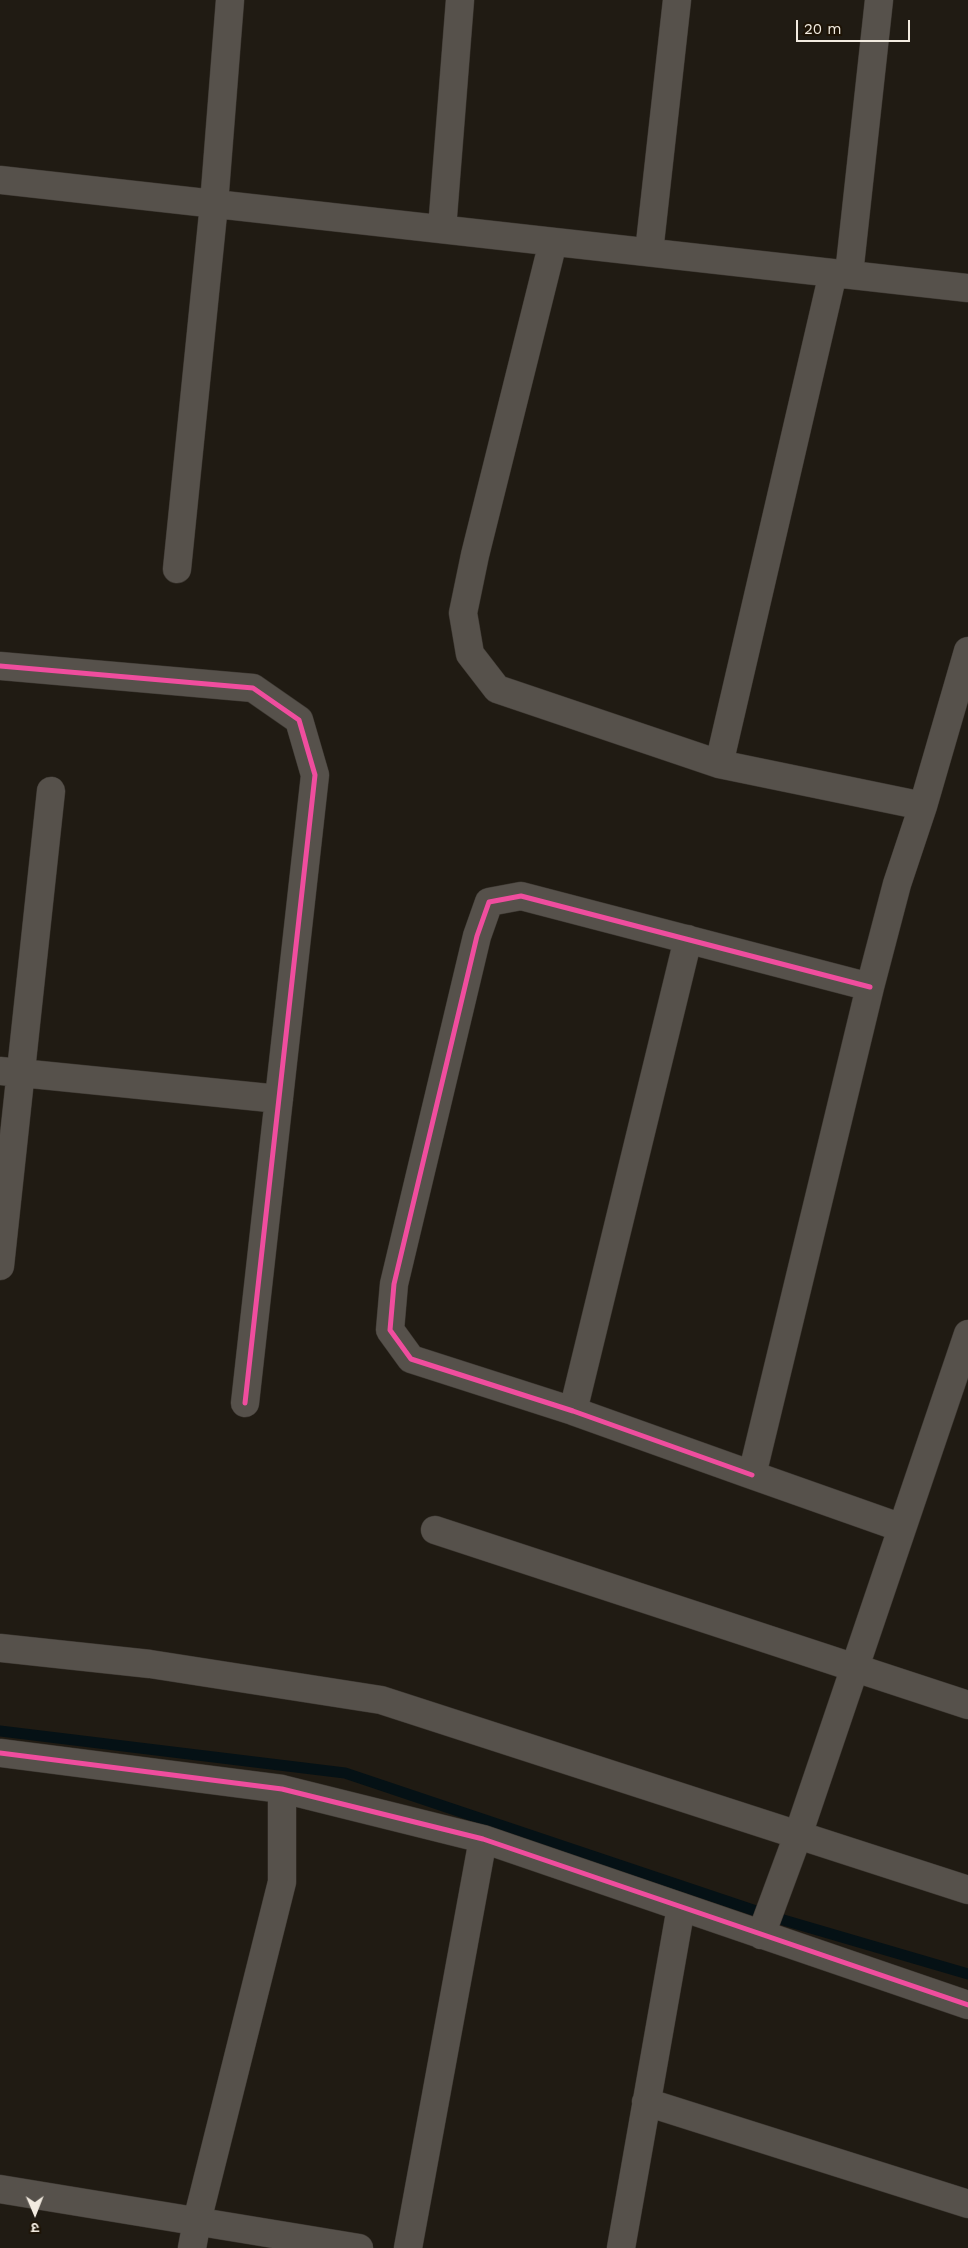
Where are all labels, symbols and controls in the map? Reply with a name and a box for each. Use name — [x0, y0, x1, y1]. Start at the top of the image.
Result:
scale bar — [798, 10, 912, 42]
text: 20 m — [804, 20, 842, 38]
north arrow — [10, 2188, 60, 2238]
text: उ — [31, 2220, 40, 2236]

